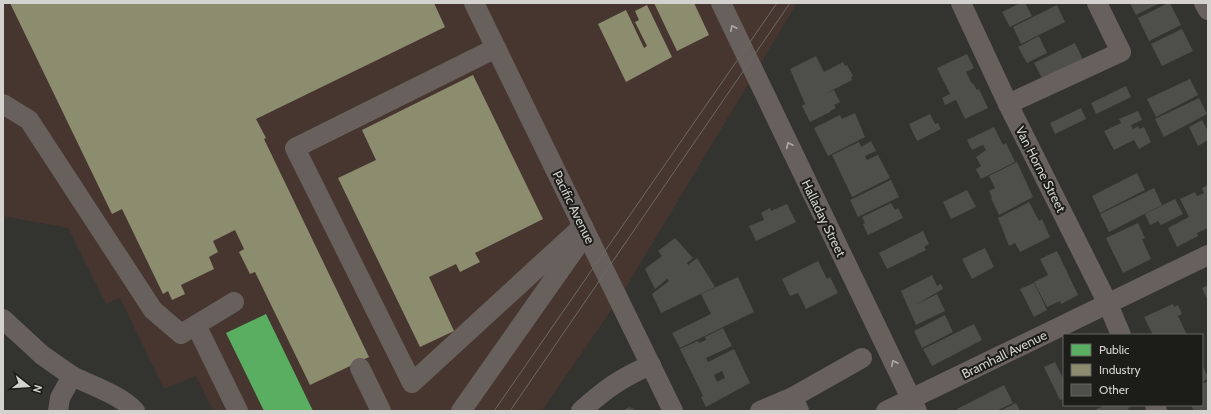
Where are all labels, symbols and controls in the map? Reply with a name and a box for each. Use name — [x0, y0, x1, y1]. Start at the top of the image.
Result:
one-way arrow — [730, 25, 738, 32]
street label: Van Horne Street — [1012, 123, 1070, 215]
one-way arrow — [786, 142, 794, 149]
street label: Pacific Avenue — [549, 168, 599, 246]
street label: Halladay Street — [798, 177, 850, 260]
street label: Bramhall Avenue — [959, 326, 1050, 382]
legend — [1063, 334, 1203, 406]
text: Public — [1099, 342, 1130, 357]
one-way arrow — [891, 360, 899, 368]
text: Industry — [1099, 362, 1140, 377]
north arrow — [8, 366, 48, 406]
text: Other — [1099, 382, 1129, 397]
text: N — [30, 383, 45, 395]

